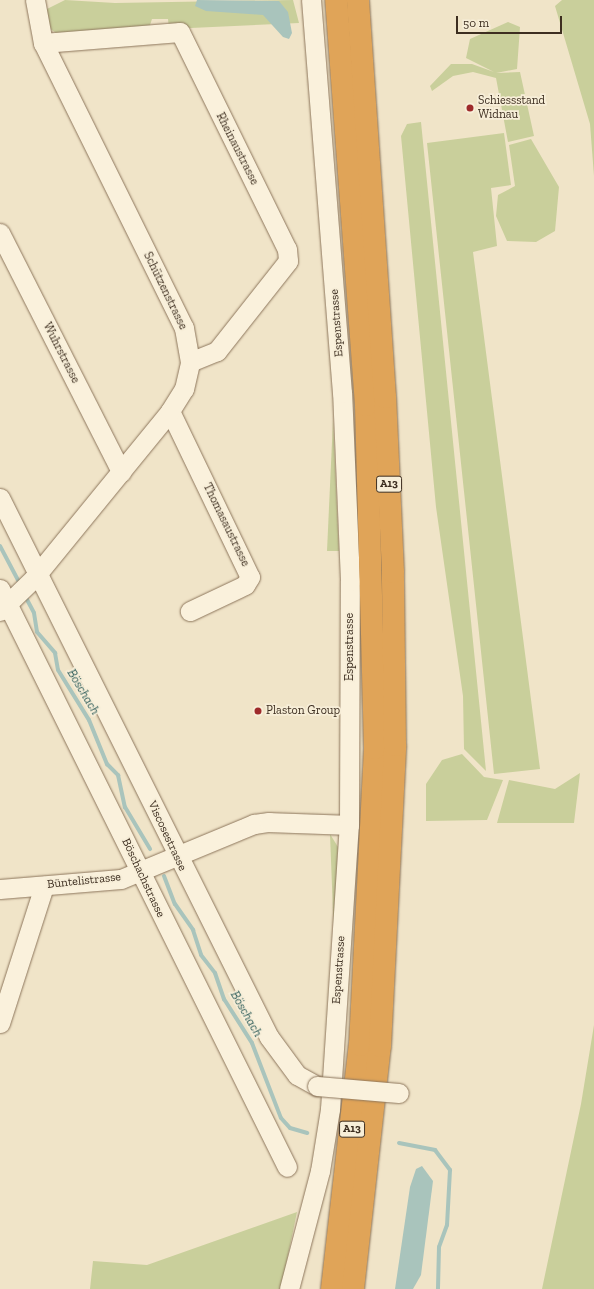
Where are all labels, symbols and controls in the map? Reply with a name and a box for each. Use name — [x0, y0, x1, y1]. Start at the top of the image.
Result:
scale bar — [458, 8, 564, 34]
text: 50 m — [463, 16, 489, 30]
place label: Schiessstand Widnau — [478, 94, 545, 122]
marker: Schiessstand Widnau — [465, 103, 475, 113]
street label: Rheinaustrasse — [213, 110, 261, 188]
street label: Schützenstrasse — [140, 250, 190, 332]
street label: Espenstrasse — [327, 289, 347, 357]
street label: Wuhrstrasse — [40, 320, 82, 386]
road number: A13 — [376, 475, 402, 493]
street label: Thomasaustrasse — [200, 481, 252, 569]
street label: Espenstrasse — [343, 613, 357, 681]
water label: Böschach — [63, 666, 103, 718]
place label: Plaston Group — [266, 704, 340, 718]
marker: Plaston Group — [253, 706, 263, 716]
street label: Viscosestrasse — [145, 799, 189, 873]
street label: Böschachstrasse — [118, 836, 168, 920]
street label: Büntelistrasse — [46, 870, 122, 892]
street label: Espenstrasse — [329, 936, 349, 1004]
water label: Böschach — [227, 988, 265, 1040]
road number: A13 — [339, 1120, 365, 1138]

